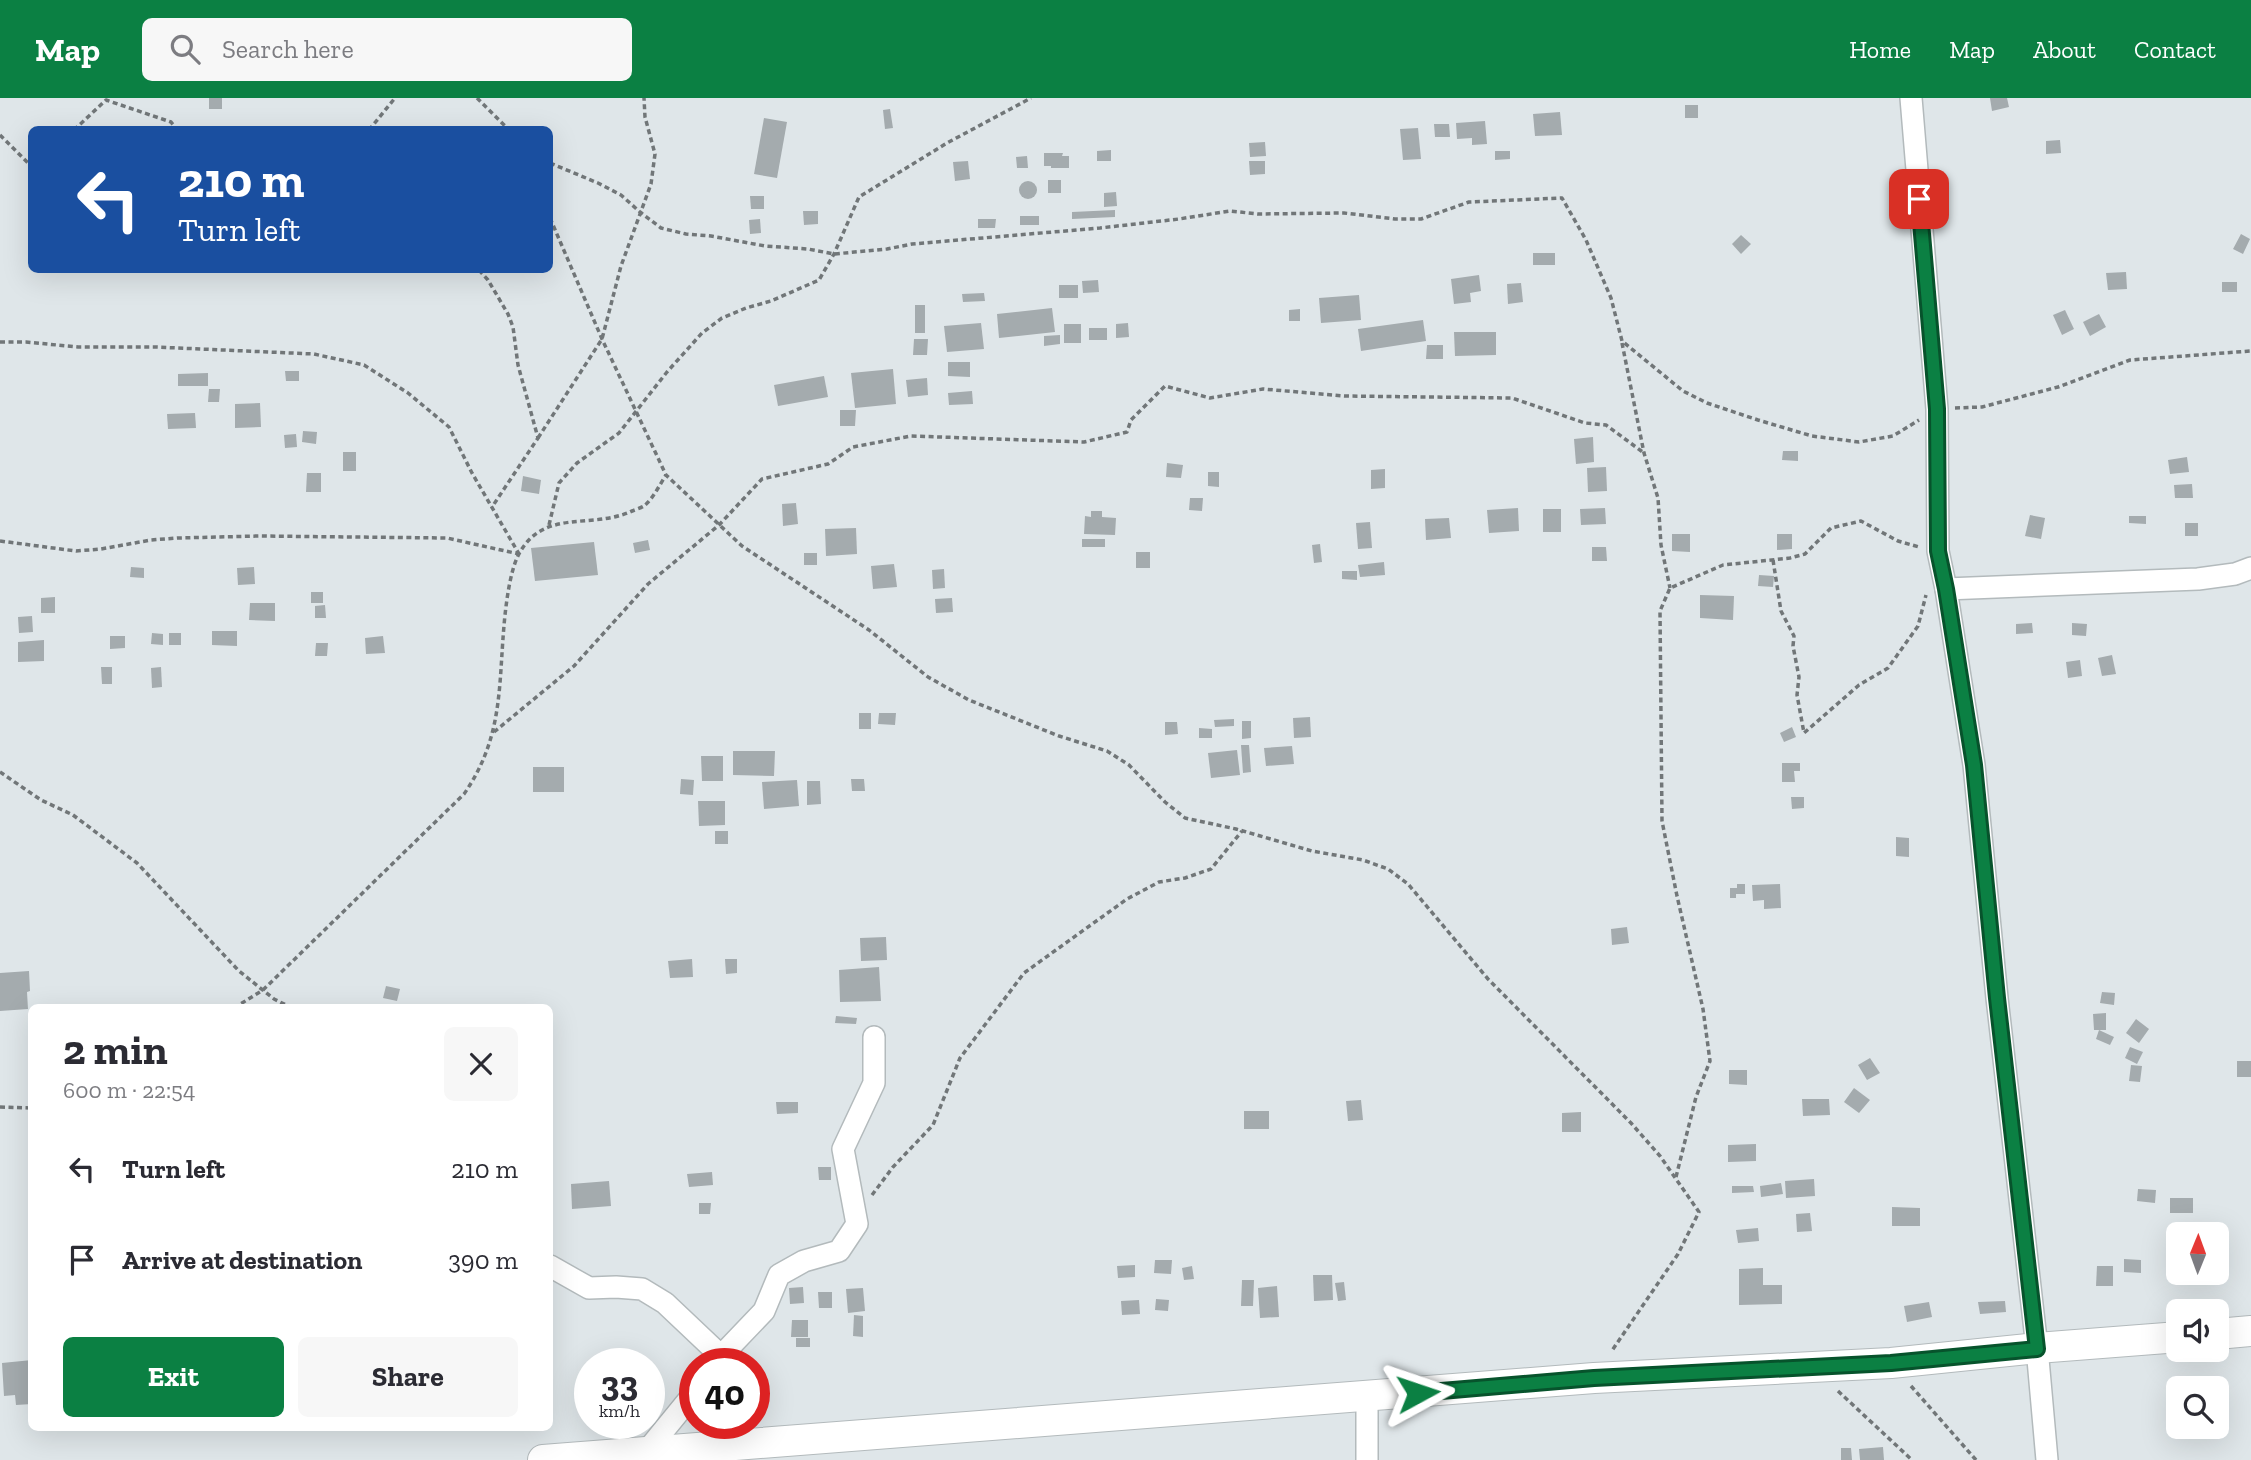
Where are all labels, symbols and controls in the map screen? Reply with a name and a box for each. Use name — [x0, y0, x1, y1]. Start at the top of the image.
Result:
search box — [142, 18, 632, 81]
text: Map — [35, 30, 100, 69]
icon: search — [166, 30, 204, 68]
text: Search here — [222, 33, 354, 65]
text: Home — [1849, 35, 1911, 64]
text: Map — [1949, 35, 1995, 64]
text: About — [2033, 35, 2096, 64]
text: Contact — [2134, 35, 2216, 64]
text: 210 m — [178, 151, 304, 210]
icon: left — [63, 154, 154, 245]
pin — [1889, 169, 1949, 229]
icon: arrive — [1900, 180, 1938, 218]
text: Turn left — [178, 211, 300, 249]
text: 2 min — [63, 1024, 168, 1075]
button: close — [444, 1027, 518, 1101]
text: 600 m · 22:54 — [63, 1076, 195, 1104]
icon: left — [63, 1150, 101, 1188]
text: Turn left — [122, 1153, 225, 1185]
text: 210 m — [451, 1153, 518, 1185]
north arrow — [2166, 1222, 2230, 1284]
map controls — [2166, 1222, 2229, 1439]
icon: arrive — [63, 1241, 101, 1279]
text: Arrive at destination — [122, 1244, 362, 1276]
text: 390 m — [448, 1244, 518, 1276]
button: sound — [2166, 1299, 2229, 1362]
button: Exit — [63, 1337, 284, 1417]
button: Share — [298, 1337, 518, 1417]
speed limit sign: 40 — [679, 1348, 770, 1439]
position arrow — [1381, 1356, 1455, 1430]
text: 33 — [601, 1363, 638, 1405]
button: search — [2166, 1376, 2229, 1439]
text: km/h — [599, 1400, 640, 1422]

